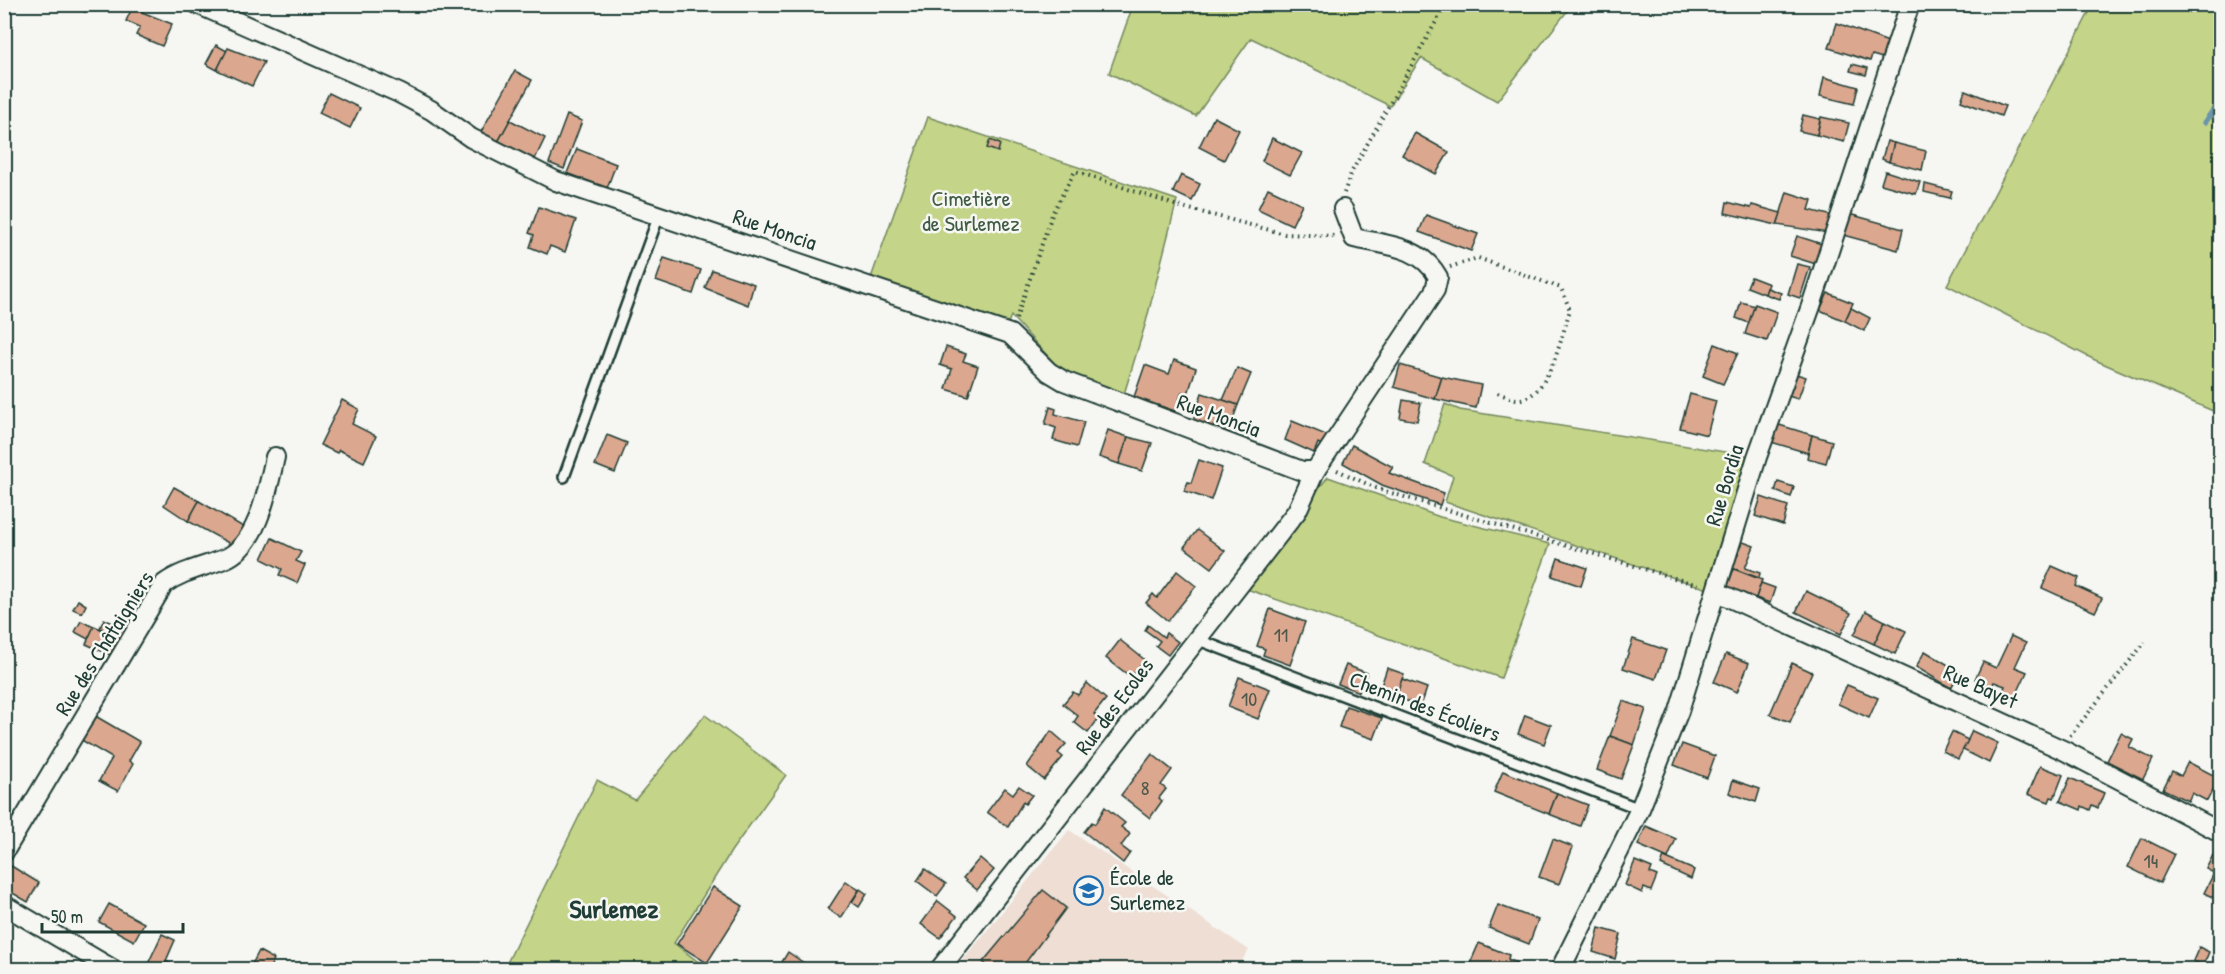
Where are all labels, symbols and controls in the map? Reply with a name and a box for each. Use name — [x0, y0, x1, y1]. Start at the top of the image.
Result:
park label: Cimetière de Surlemez — [922, 183, 1020, 238]
street label: Rue Moncia — [729, 201, 821, 257]
street label: Rue Moncia — [1173, 386, 1265, 444]
street label: Rue Bordia — [1697, 440, 1751, 529]
street label: Rue des Châtaigniers — [48, 565, 160, 721]
house number: 11 — [1274, 621, 1288, 648]
street label: Rue des Ecoles — [1068, 652, 1160, 760]
street label: Rue Bayet — [1939, 656, 2023, 716]
street label: Chemin des Écoliers — [1345, 663, 1505, 749]
house number: 10 — [1241, 685, 1257, 712]
house number: 8 — [1141, 774, 1149, 801]
house number: 14 — [2144, 847, 2158, 874]
place label: École de Surlemez — [1110, 862, 1185, 917]
school or university icon: École de Surlemez — [1073, 874, 1105, 906]
district label: Surlemez — [570, 891, 658, 926]
scale bar — [42, 896, 183, 934]
text: 50 m — [51, 904, 83, 929]

